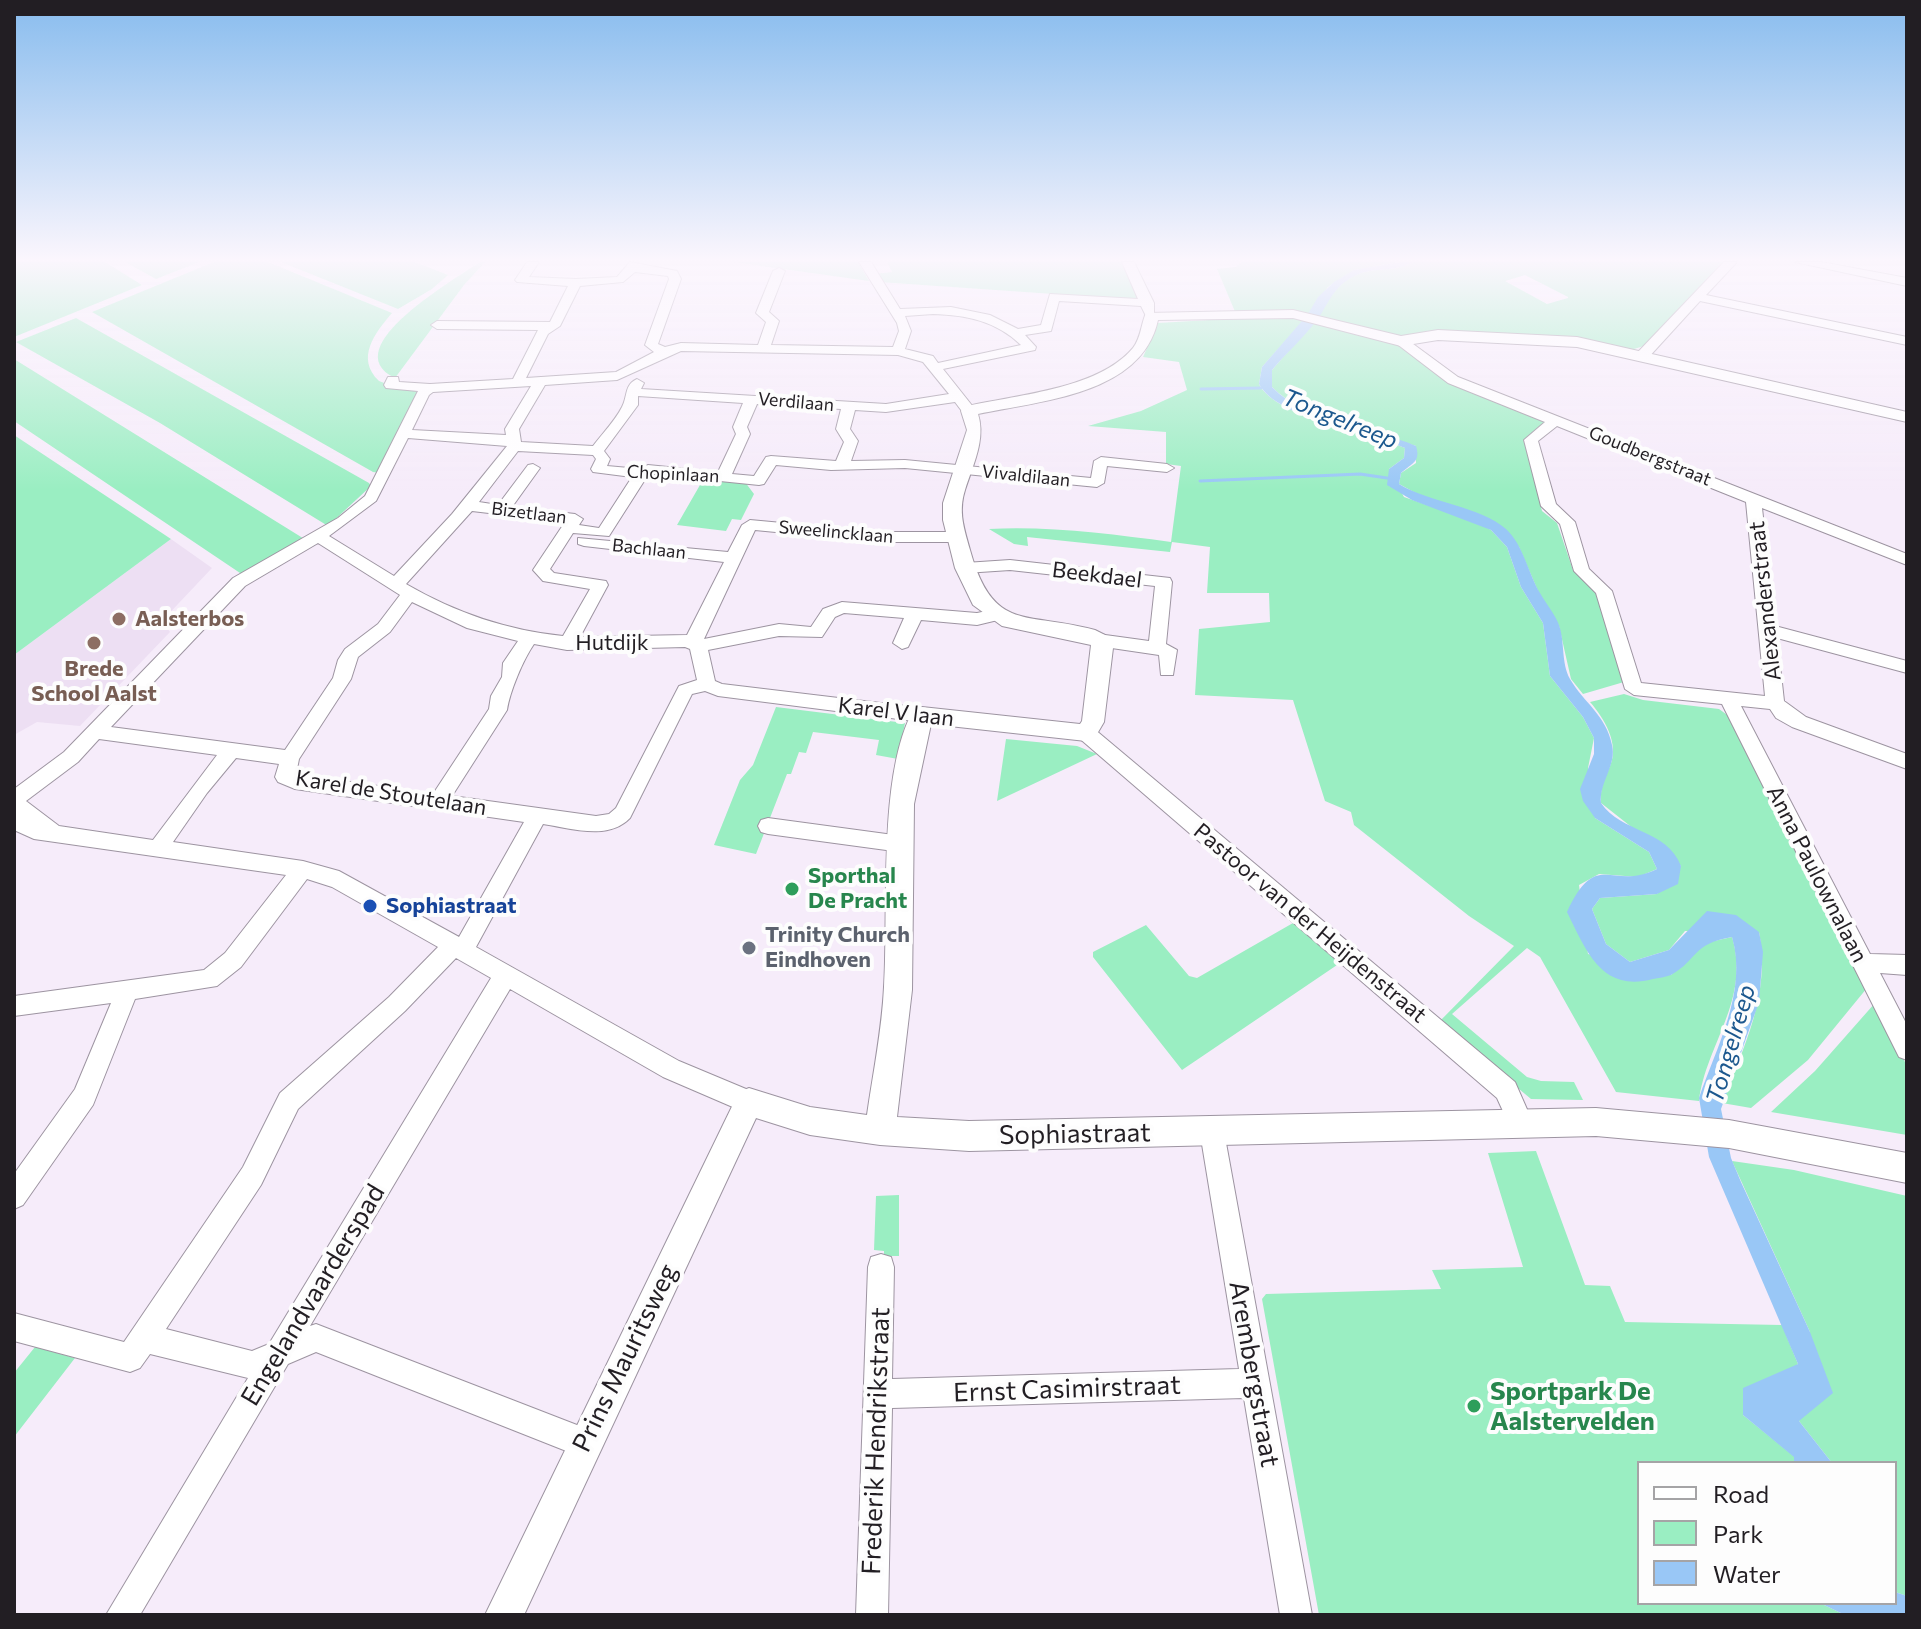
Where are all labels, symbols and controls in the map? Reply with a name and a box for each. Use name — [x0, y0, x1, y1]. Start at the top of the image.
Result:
water label: Tongelreep — [1278, 383, 1402, 455]
street label: Verdilaan — [757, 388, 835, 416]
street label: Goudbergstraat — [1586, 422, 1714, 490]
street label: Chopinlaan — [626, 461, 720, 487]
street label: Vivaldilaan — [981, 461, 1071, 491]
street label: Bizetlaan — [490, 498, 568, 528]
street label: Sweelincklaan — [778, 516, 894, 548]
street label: Alexanderstraat — [1743, 520, 1787, 682]
street label: Bachlaan — [611, 534, 687, 564]
street label: Beekdael — [1051, 556, 1143, 594]
place label: Aalsterbos — [135, 606, 244, 632]
marker: Aalsterbos — [110, 610, 128, 628]
street label: Hutdijk — [575, 630, 649, 656]
marker: Brede School Aalst — [85, 634, 103, 652]
place label: Brede School Aalst — [31, 656, 157, 708]
street label: Karel V laan — [837, 692, 955, 732]
street label: Karel de Stoutelaan — [293, 765, 489, 821]
street label: Anna Paulownalaan — [1761, 781, 1873, 967]
street label: Pastoor van der Heijdenstraat — [1188, 818, 1432, 1028]
place label: Sporthal De Pracht — [808, 863, 907, 914]
marker: Sporthal De Pracht — [783, 880, 801, 898]
place label: Sophiastraat — [386, 893, 517, 919]
marker: Sophiastraat — [361, 897, 379, 915]
place label: Trinity Church Eindhoven — [765, 922, 910, 974]
marker: Trinity Church Eindhoven — [740, 939, 758, 957]
water label: Tongelreep — [1700, 981, 1762, 1107]
street label: Sophiastraat — [999, 1117, 1151, 1151]
street label: Engelandvaarderspad — [235, 1179, 391, 1411]
street label: Prins Mauritsweg — [566, 1259, 684, 1457]
street label: Arembergstraat — [1222, 1279, 1286, 1469]
street label: Frederik Hendrikstraat — [856, 1307, 896, 1575]
street label: Ernst Casimirstraat — [953, 1369, 1181, 1409]
place label: Sportpark De Aalstervelden — [1490, 1375, 1655, 1436]
marker: Sportpark De Aalstervelden — [1465, 1397, 1483, 1415]
legend — [1637, 1461, 1897, 1605]
text: Road — [1713, 1479, 1769, 1508]
text: Park — [1713, 1519, 1763, 1548]
text: Water — [1713, 1559, 1781, 1588]

